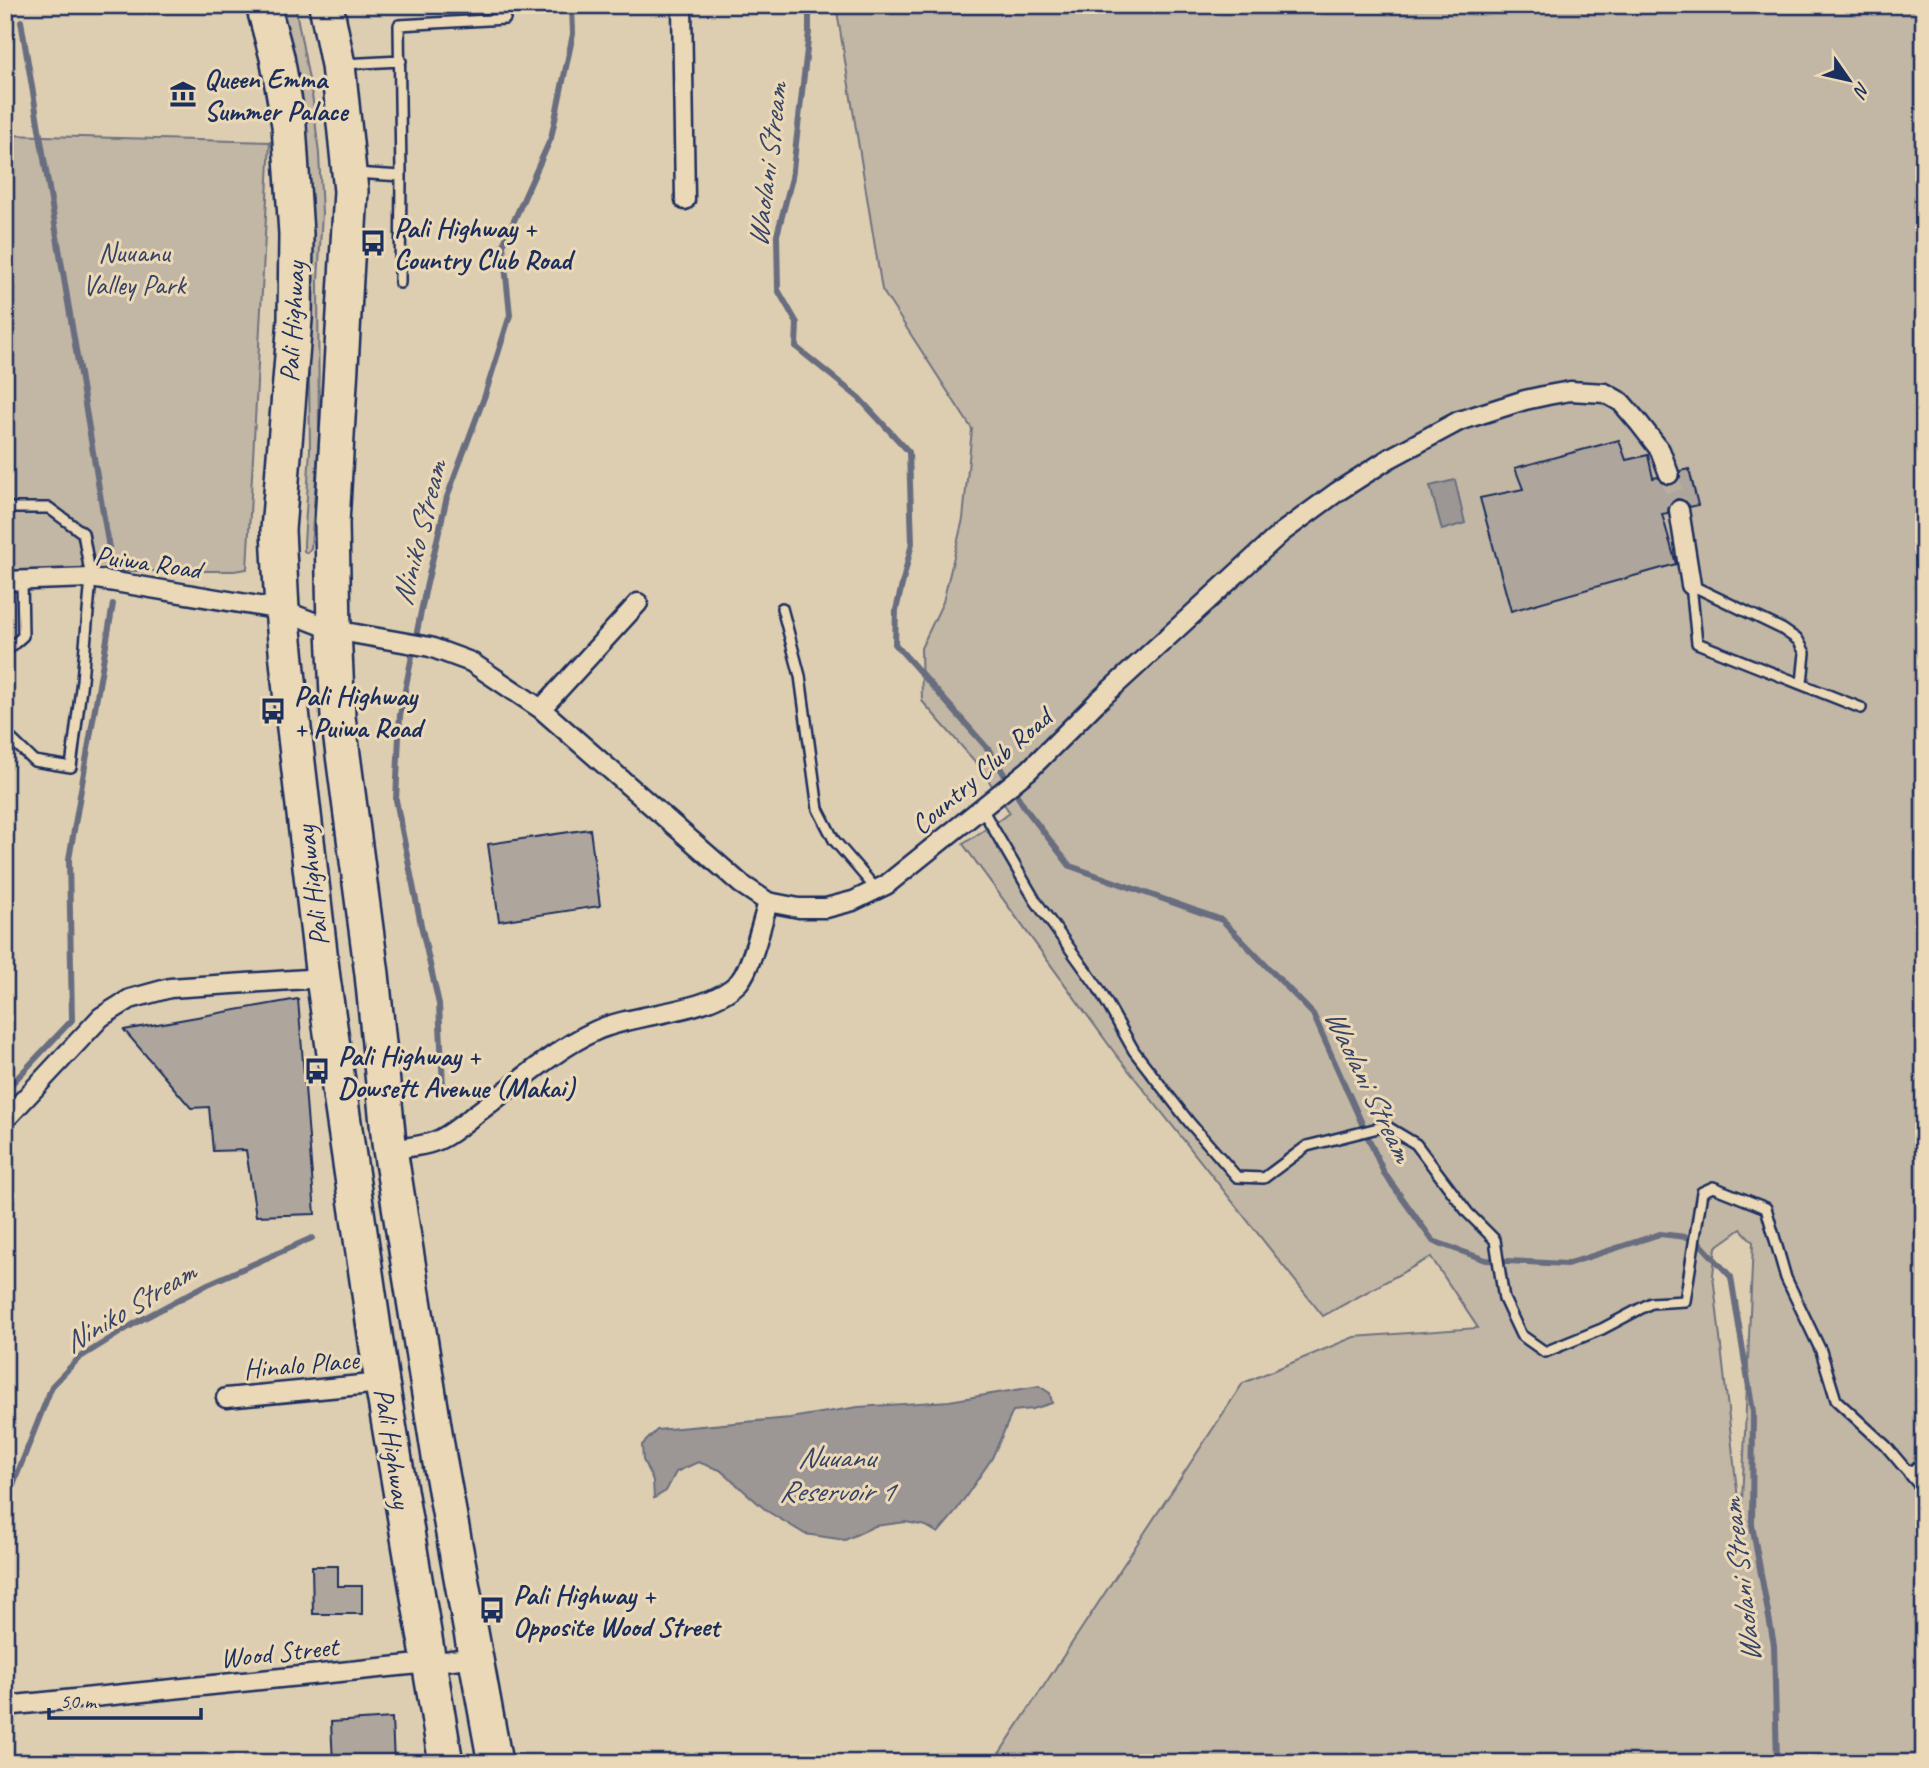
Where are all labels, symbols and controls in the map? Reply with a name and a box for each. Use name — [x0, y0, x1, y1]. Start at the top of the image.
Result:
north arrow — [1814, 46, 1884, 116]
place label: Queen Emma Summer Palace — [204, 61, 350, 128]
water label: Waolani Stream — [738, 77, 796, 249]
text: N — [1847, 77, 1876, 103]
museum icon: Queen Emma Summer Palace — [168, 79, 198, 109]
place label: Pali Highway + Country Club Road — [394, 210, 576, 277]
bus stop icon: Pali Highway + Country Club Road — [358, 228, 388, 258]
park label: Nuuanu Valley Park — [82, 235, 187, 302]
street label: Pali Highway — [271, 258, 313, 383]
water label: Niniko Stream — [383, 453, 456, 609]
street label: Puiwa Road — [93, 537, 207, 587]
place label: Pali Highway + Puiwa Road — [294, 678, 426, 745]
bus stop icon: Pali Highway + Puiwa Road — [258, 696, 288, 726]
street label: Country Club Road — [903, 698, 1062, 842]
street label: Pali Highway — [287, 821, 337, 948]
water label: Waolani Stream — [1316, 1003, 1424, 1171]
place label: Pali Highway + Dowsett Avenue (Makai) — [338, 1038, 576, 1105]
bus stop icon: Pali Highway + Dowsett Avenue (Makai) — [302, 1056, 332, 1086]
water label: Niniko Stream — [56, 1251, 205, 1361]
street label: Hinalo Place — [242, 1341, 362, 1386]
street label: Pali Highway — [366, 1386, 420, 1513]
water label: Nuuanu Reservoir 1 — [779, 1438, 899, 1510]
water label: Waolani Stream — [1712, 1493, 1770, 1665]
place label: Pali Highway + Opposite Wood Street — [513, 1577, 723, 1644]
bus stop icon: Pali Highway + Opposite Wood Street — [477, 1595, 507, 1625]
street label: Wood Street — [218, 1628, 342, 1676]
scale bar — [49, 1677, 201, 1721]
text: 50 m — [60, 1688, 98, 1714]

